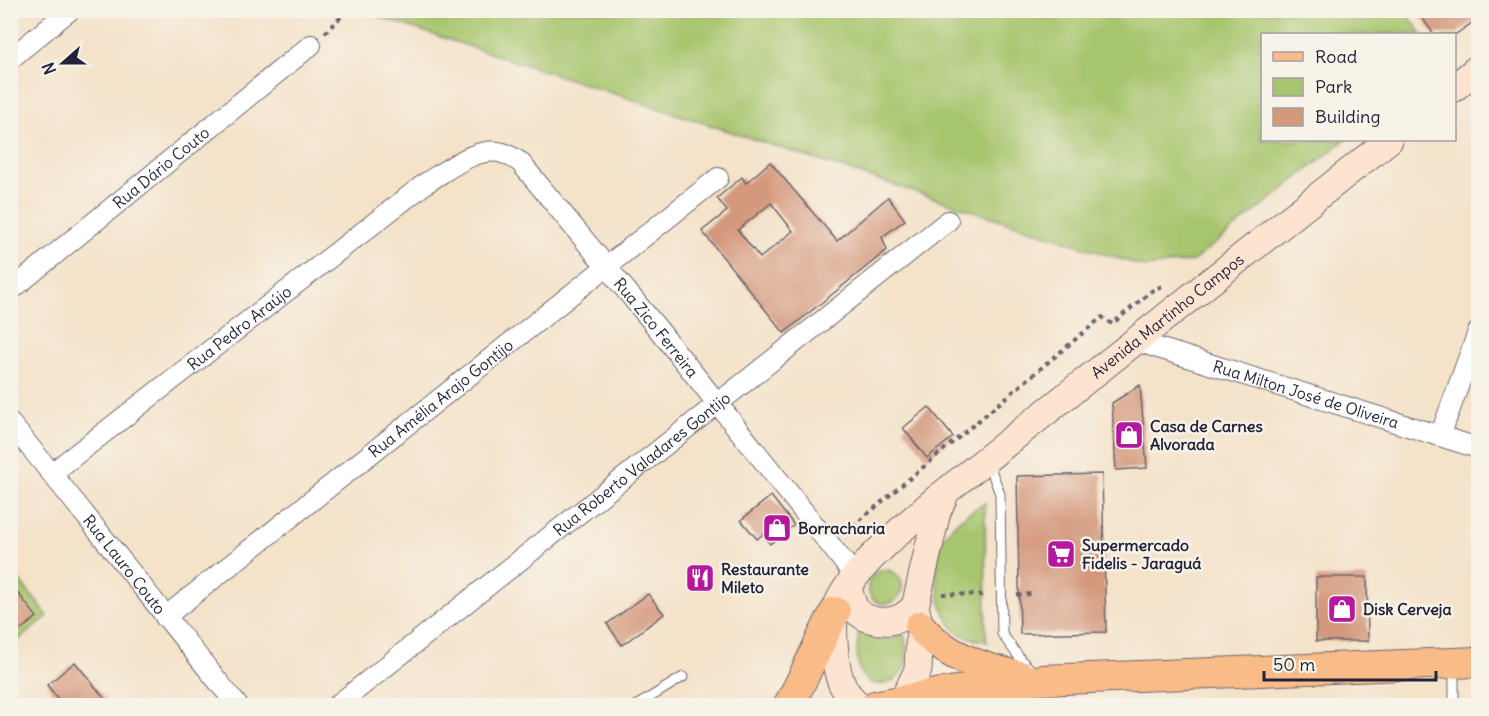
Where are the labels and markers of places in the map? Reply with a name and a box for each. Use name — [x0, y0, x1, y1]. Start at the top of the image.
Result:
place label: Casa de Carnes Alvorada — [1150, 416, 1263, 454]
shop icon: Casa de Carnes Alvorada — [1113, 419, 1145, 451]
shop icon: Borracharia — [761, 512, 793, 544]
place label: Borracharia — [798, 518, 885, 538]
place label: Supermercado Fidelis - Jaraguá — [1082, 535, 1202, 574]
supermarket icon: Supermercado Fidelis - Jaraguá — [1045, 538, 1077, 570]
place label: Restaurante Mileto — [721, 559, 809, 597]
restaurant icon: Restaurante Mileto — [684, 562, 716, 594]
shop icon: Disk Cerveja — [1326, 593, 1358, 625]
place label: Disk Cerveja — [1363, 599, 1452, 619]

